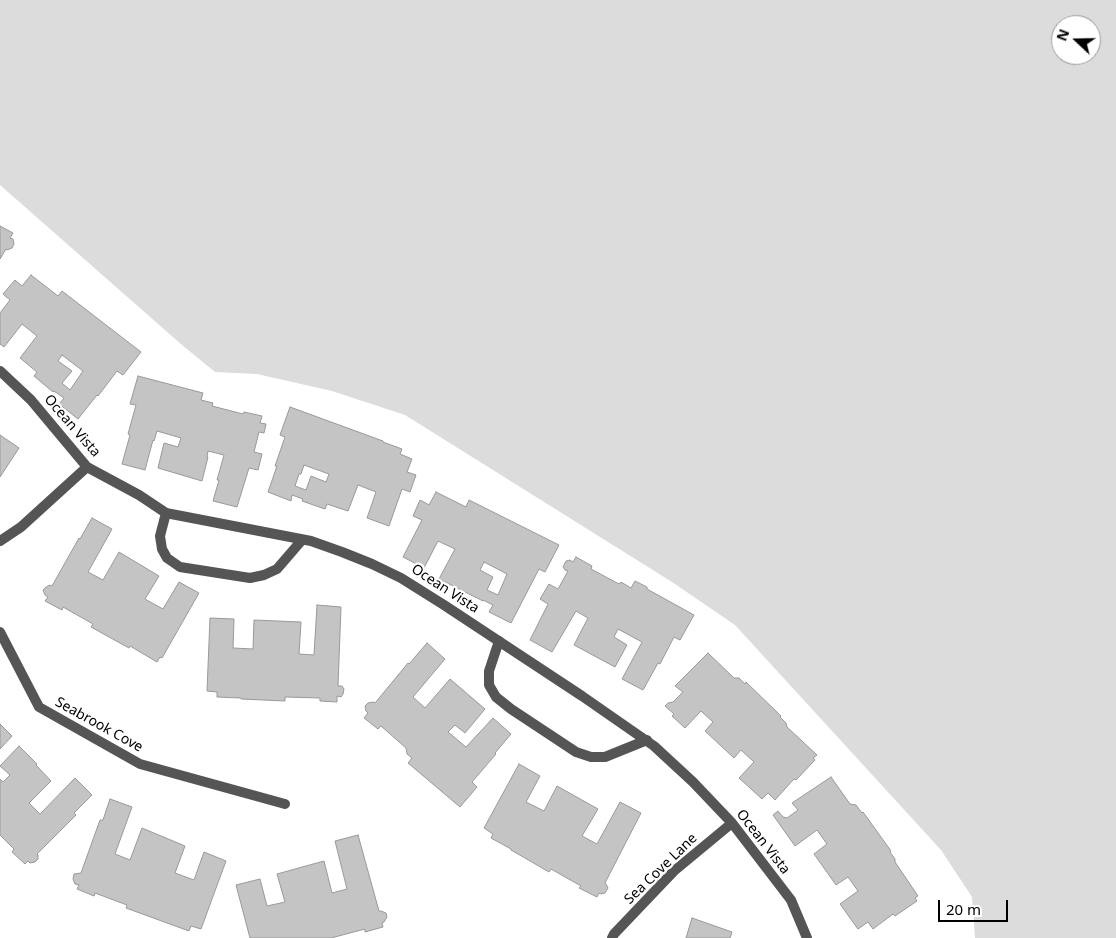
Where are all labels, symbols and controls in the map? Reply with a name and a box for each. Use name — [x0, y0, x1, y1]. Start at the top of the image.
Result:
north arrow — [1051, 15, 1101, 65]
text: N — [1052, 26, 1073, 44]
street label: Ocean Vista — [40, 391, 104, 461]
street label: Ocean Vista — [408, 561, 482, 617]
street label: Seabrook Cove — [52, 694, 146, 756]
street label: Ocean Vista — [733, 806, 793, 878]
street label: Sea Cove Lane — [621, 830, 701, 908]
scale bar — [941, 890, 1011, 922]
text: 20 m — [946, 899, 981, 919]

